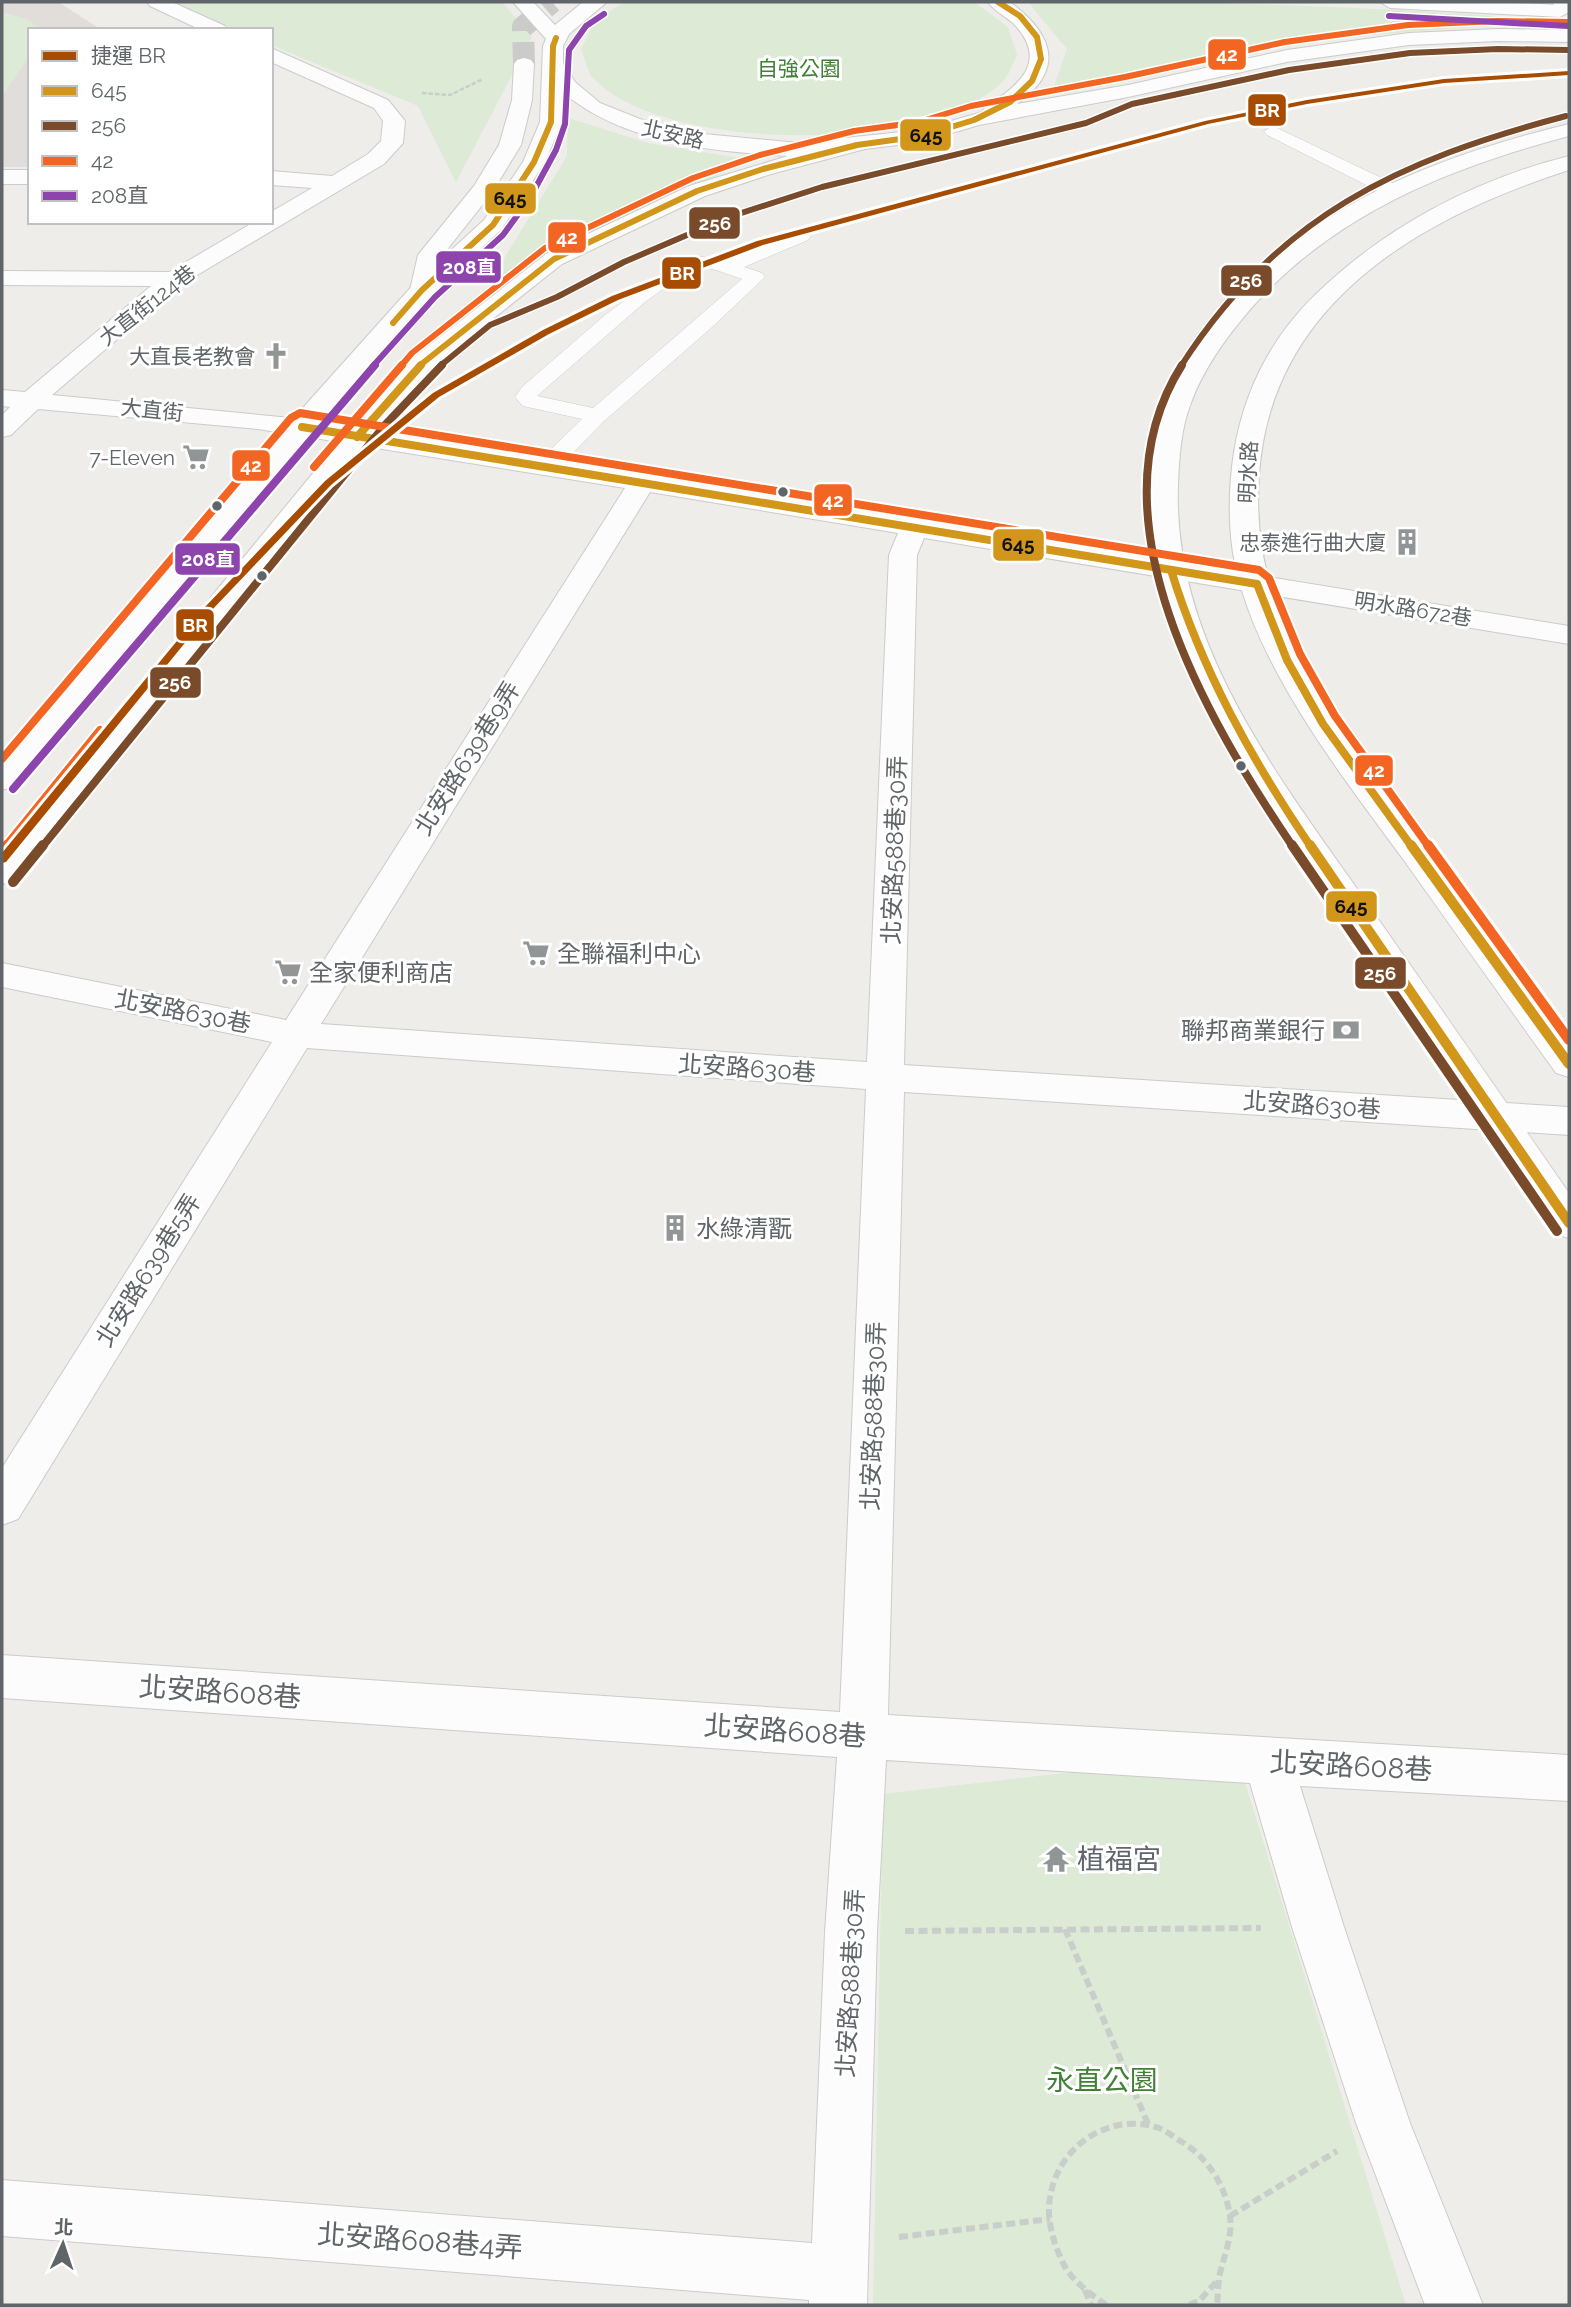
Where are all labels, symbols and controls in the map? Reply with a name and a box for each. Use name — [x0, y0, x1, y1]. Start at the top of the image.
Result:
legend — [28, 28, 273, 224]
line badge: 42 — [1207, 38, 1247, 71]
text: 捷運 BR — [91, 43, 166, 68]
text: 42 — [1216, 43, 1238, 65]
park label: 自強公園 — [757, 56, 841, 81]
text: 645 — [91, 78, 127, 103]
line badge: BR — [1247, 93, 1287, 127]
text: BR — [1254, 99, 1280, 121]
text: 256 — [91, 113, 126, 138]
street label: 北安路 — [639, 115, 707, 153]
line badge: 645 — [899, 118, 952, 152]
text: 645 — [910, 124, 942, 146]
text: 42 — [91, 148, 113, 173]
line badge: 645 — [484, 182, 537, 215]
text: 208直 — [91, 183, 148, 208]
text: 645 — [494, 187, 526, 209]
line badge: 256 — [688, 206, 741, 240]
text: 256 — [699, 212, 731, 234]
line badge: 42 — [547, 221, 587, 254]
text: 42 — [556, 226, 578, 248]
line badge: 208直 — [435, 250, 502, 284]
text: 208直 — [443, 256, 495, 278]
line badge: BR — [661, 256, 702, 290]
street label: 大直街124巷 — [94, 260, 200, 350]
text: BR — [669, 262, 695, 284]
line badge: 256 — [1220, 264, 1273, 297]
text: 256 — [1230, 269, 1262, 291]
church icon: 大直長老教會 — [261, 341, 291, 371]
place label: 大直長老教會 — [129, 344, 255, 369]
street label: 大直街 — [119, 394, 185, 426]
street label: 明水路 — [1234, 440, 1262, 504]
supermarket icon: 7-Eleven — [181, 442, 211, 472]
place label: 7-Eleven — [90, 445, 175, 470]
line badge: 42 — [231, 449, 271, 482]
text: 42 — [240, 454, 262, 476]
line badge: 42 — [813, 483, 853, 517]
unlabelled marker — [776, 485, 790, 499]
text: 42 — [822, 489, 844, 511]
unlabelled marker — [210, 499, 224, 513]
building icon: 忠泰進行曲大廈 — [1392, 527, 1422, 557]
line badge: 645 — [992, 528, 1045, 562]
place label: 忠泰進行曲大廈 — [1239, 530, 1386, 555]
text: 645 — [1002, 533, 1034, 555]
line badge: 208直 — [174, 542, 241, 576]
text: 208直 — [182, 548, 234, 570]
unlabelled marker — [255, 569, 269, 583]
street label: 明水路672巷 — [1352, 587, 1474, 631]
line badge: BR — [175, 608, 215, 642]
text: BR — [182, 614, 208, 636]
line badge: 256 — [149, 666, 202, 699]
text: 256 — [159, 671, 191, 693]
street label: 北安路639巷9弄 — [408, 676, 526, 840]
line badge: 42 — [1354, 754, 1394, 787]
street label: 北安路588巷30弄 — [876, 755, 912, 945]
unlabelled marker — [1234, 759, 1248, 773]
text: 42 — [1363, 759, 1385, 781]
line badge: 645 — [1325, 890, 1378, 923]
text: 645 — [1335, 895, 1367, 917]
supermarket icon: 全聯福利中心 — [521, 938, 551, 968]
place label: 全聯福利中心 — [557, 939, 701, 968]
line badge: 256 — [1354, 956, 1407, 990]
supermarket icon: 全家便利商店 — [273, 957, 303, 987]
place label: 全家便利商店 — [309, 958, 453, 987]
text: 256 — [1364, 962, 1396, 984]
street label: 北安路630巷 — [113, 984, 253, 1038]
bank icon: 聯邦商業銀行 — [1331, 1015, 1361, 1045]
place label: 聯邦商業銀行 — [1181, 1016, 1325, 1045]
street label: 北安路630巷 — [677, 1049, 817, 1087]
street label: 北安路630巷 — [1242, 1086, 1382, 1124]
street label: 北安路639巷5弄 — [89, 1188, 207, 1352]
building icon: 水綠清翫 — [660, 1213, 690, 1243]
place label: 水綠清翫 — [696, 1214, 792, 1243]
street label: 北安路588巷30弄 — [855, 1321, 891, 1511]
street label: 北安路608巷 — [138, 1670, 302, 1714]
street label: 北安路608巷 — [703, 1709, 867, 1753]
street label: 北安路608巷 — [1269, 1745, 1433, 1787]
place label: 植福宮 — [1077, 1843, 1161, 1876]
temple icon: 植福宮 — [1041, 1844, 1071, 1874]
street label: 北安路588巷30弄 — [831, 1888, 869, 2078]
park label: 永直公園 — [1046, 2064, 1158, 2097]
north arrow — [28, 2209, 98, 2279]
text: 北 — [54, 2216, 74, 2239]
street label: 北安路608巷4弄 — [316, 2217, 524, 2265]

